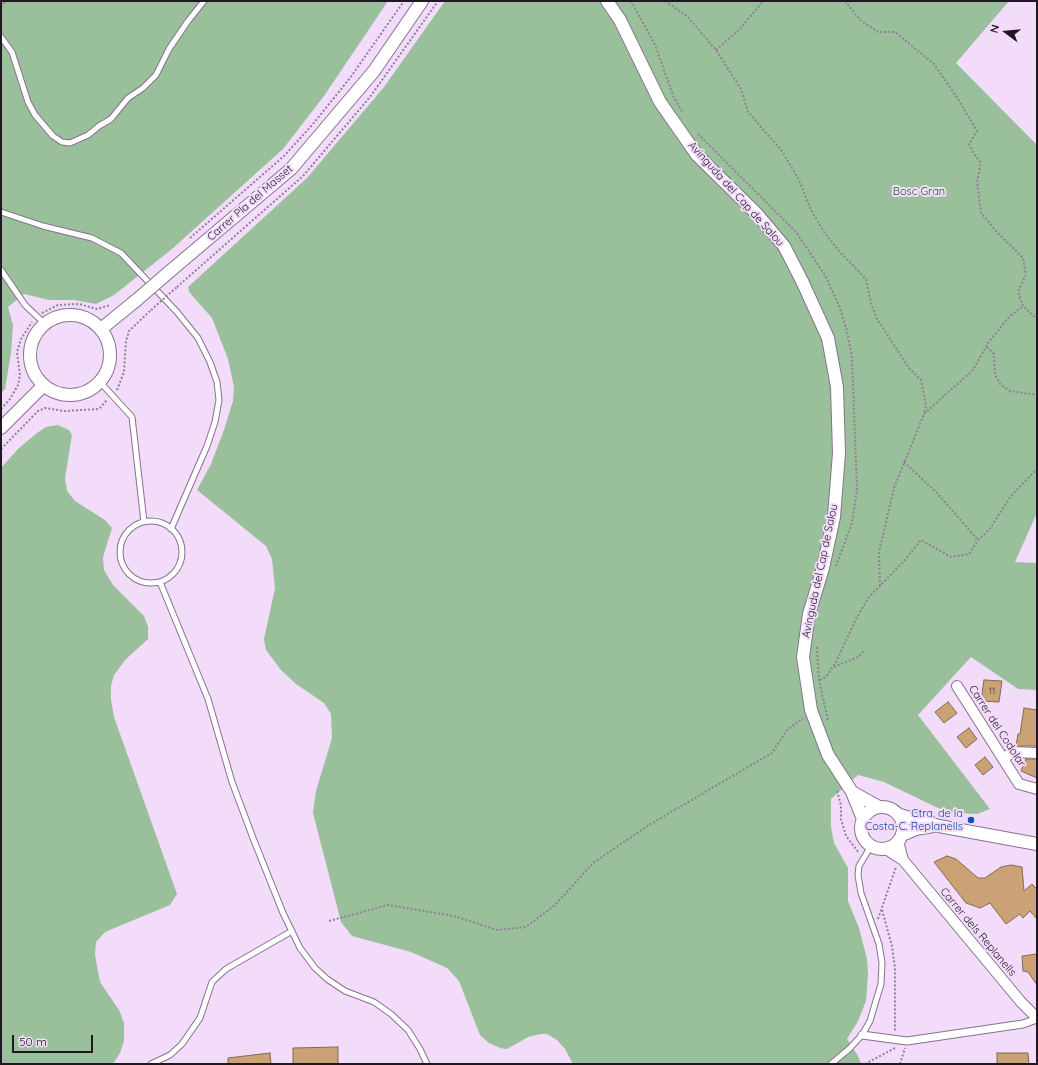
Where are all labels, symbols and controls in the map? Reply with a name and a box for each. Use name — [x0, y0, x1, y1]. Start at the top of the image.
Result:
north arrow — [986, 12, 1026, 52]
text: N — [987, 23, 1002, 35]
street label: Avinguda del Cap de Salou — [685, 139, 787, 249]
street label: Carrer Pla del Masset — [205, 162, 295, 244]
park label: Bosc Gran — [893, 185, 945, 199]
street label: Avinguda del Cap de Salou — [799, 503, 841, 639]
street label: Carrer del Codolar — [966, 683, 1028, 769]
house number: 11 — [989, 686, 995, 696]
place label: Ctra. de la Costa-C. Replanells — [865, 807, 963, 833]
marker: Ctra. de la Costa-C. Replanells — [966, 815, 976, 825]
street label: Carrer dels Replanells — [937, 885, 1019, 979]
scale bar — [14, 1027, 95, 1053]
text: 50 m — [19, 1034, 47, 1049]

